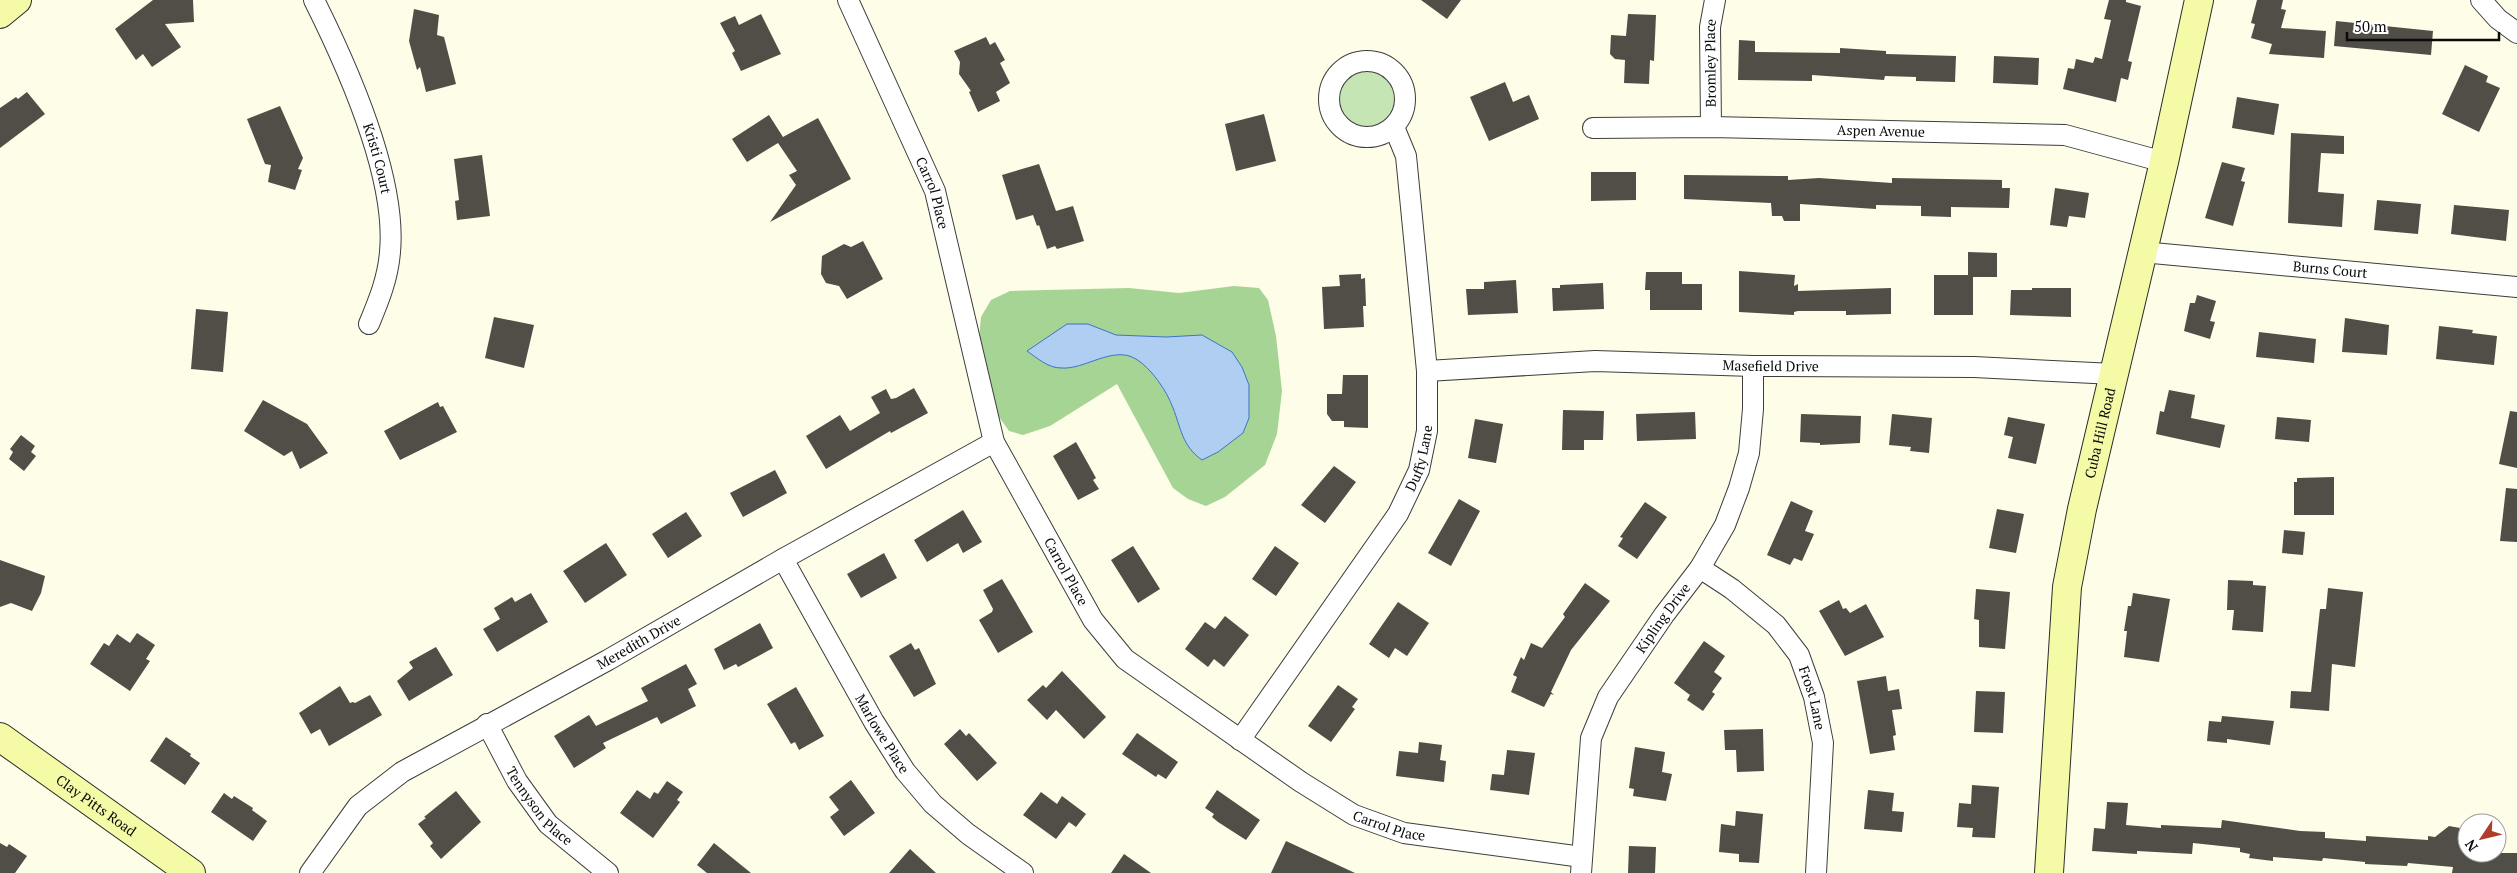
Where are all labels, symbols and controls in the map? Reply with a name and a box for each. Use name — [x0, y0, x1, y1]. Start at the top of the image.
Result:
scale bar — [2347, 10, 2500, 42]
text: 50 m — [2354, 16, 2387, 36]
street label: Bromley Place — [1700, 17, 1720, 107]
street label: Kristi Court — [359, 120, 396, 196]
street label: Aspen Avenue — [1837, 120, 1925, 141]
street label: Carrol Place — [912, 154, 954, 231]
street label: Burns Court — [2292, 256, 2369, 282]
street label: Masefield Drive — [1722, 355, 1819, 375]
street label: Cuba Hill Road — [2080, 385, 2119, 480]
street label: Duffy Lane — [1400, 425, 1436, 494]
street label: Carrol Place — [1040, 534, 1093, 609]
street label: Kipling Drive — [1631, 579, 1694, 657]
street label: Meredith Drive — [593, 610, 684, 673]
street label: Frost Lane — [1795, 663, 1830, 731]
street label: Marlowe Place — [851, 690, 914, 777]
street label: Tennyson Place — [502, 763, 577, 849]
street label: Clay Pitts Road — [52, 770, 141, 840]
street label: Carrol Place — [1350, 805, 1427, 845]
north arrow — [2457, 813, 2507, 863]
text: N — [2460, 836, 2482, 856]

